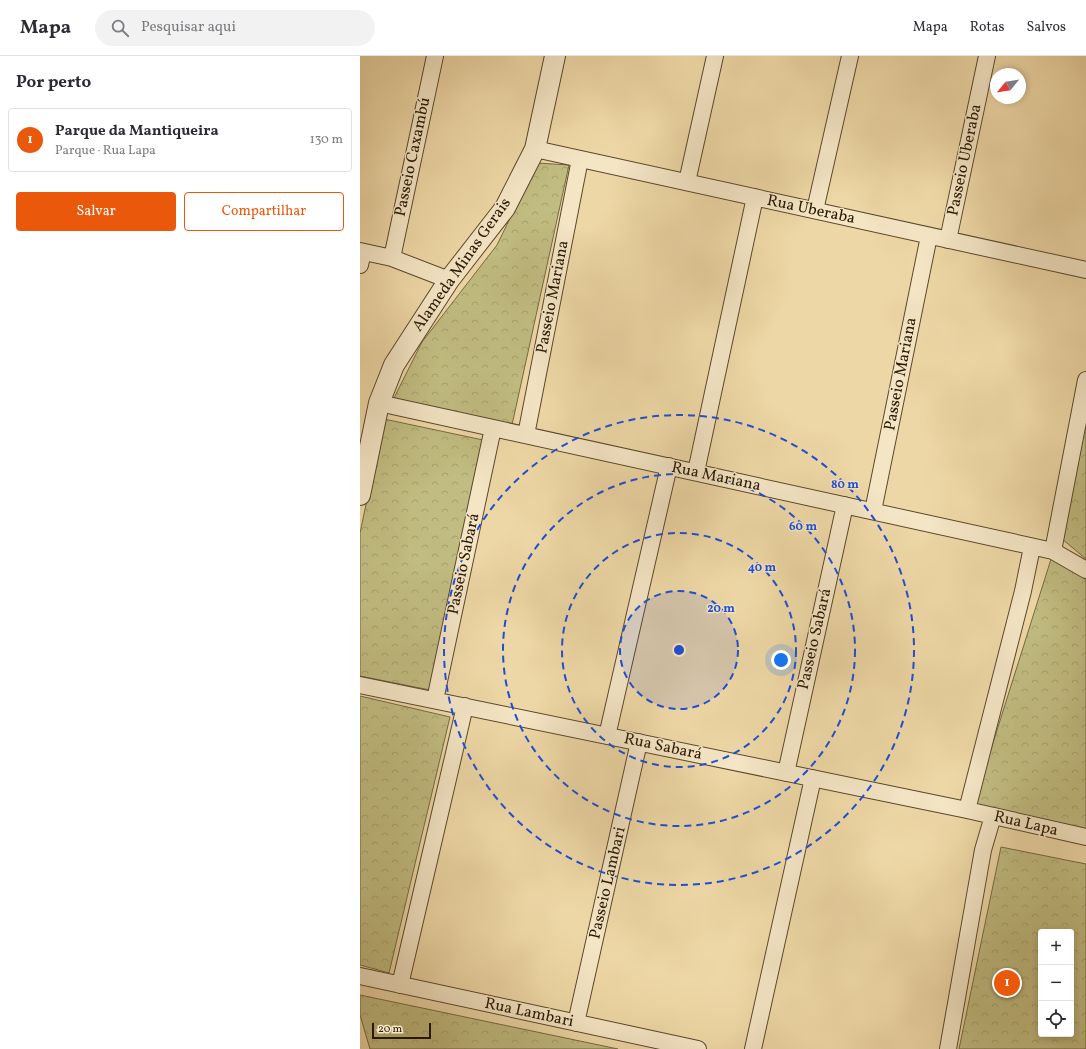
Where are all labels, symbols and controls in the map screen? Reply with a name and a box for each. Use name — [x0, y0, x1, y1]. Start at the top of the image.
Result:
search box — [95, 10, 375, 46]
text: Mapa — [20, 15, 71, 41]
icon: search — [109, 17, 131, 39]
text: Pesquisar aqui — [141, 17, 236, 38]
text: Mapa — [913, 18, 948, 37]
text: Rotas — [970, 18, 1004, 37]
text: Salvos — [1026, 18, 1066, 37]
north arrow — [990, 68, 1026, 104]
text: Por perto — [16, 71, 91, 94]
street label: Passeio Caxambú — [390, 95, 436, 219]
street label: Passeio Uberaba — [942, 102, 988, 218]
text: Parque da Mantiqueira — [55, 121, 219, 142]
text: 1 — [27, 131, 33, 149]
text: 130 m — [310, 131, 343, 149]
text: Parque · Rua Lapa — [55, 142, 156, 160]
street label: Rua Uberaba — [765, 190, 857, 230]
button: Salvar — [16, 192, 176, 231]
button: Compartilhar — [184, 192, 344, 231]
street label: Alameda Minas Gerais — [407, 194, 517, 336]
street label: Passeio Mariana — [531, 238, 575, 356]
street label: Passeio Mariana — [879, 315, 923, 433]
street label: Rua Mariana — [669, 457, 763, 497]
text: 80 m — [831, 477, 859, 493]
street label: Passeio Sabará — [443, 511, 486, 617]
text: 60 m — [789, 519, 817, 535]
text: 40 m — [748, 560, 777, 576]
street label: Passeio Sabará — [793, 586, 837, 692]
text: 20 m — [707, 601, 735, 617]
centre of rings — [672, 643, 686, 657]
your location — [771, 650, 791, 670]
street label: Rua Sabará — [622, 728, 704, 766]
street label: Rua Lapa — [992, 806, 1060, 842]
street label: Passeio Lambari — [584, 825, 632, 941]
map controls — [1038, 929, 1074, 1037]
button: + — [1038, 929, 1074, 965]
button: − — [1038, 965, 1074, 1001]
pin: 1 — [994, 968, 1020, 998]
street label: Rua Lambari — [482, 993, 576, 1033]
button: locate — [1038, 1001, 1074, 1037]
scale bar — [372, 1021, 431, 1040]
text: 20 m — [378, 1022, 402, 1037]

